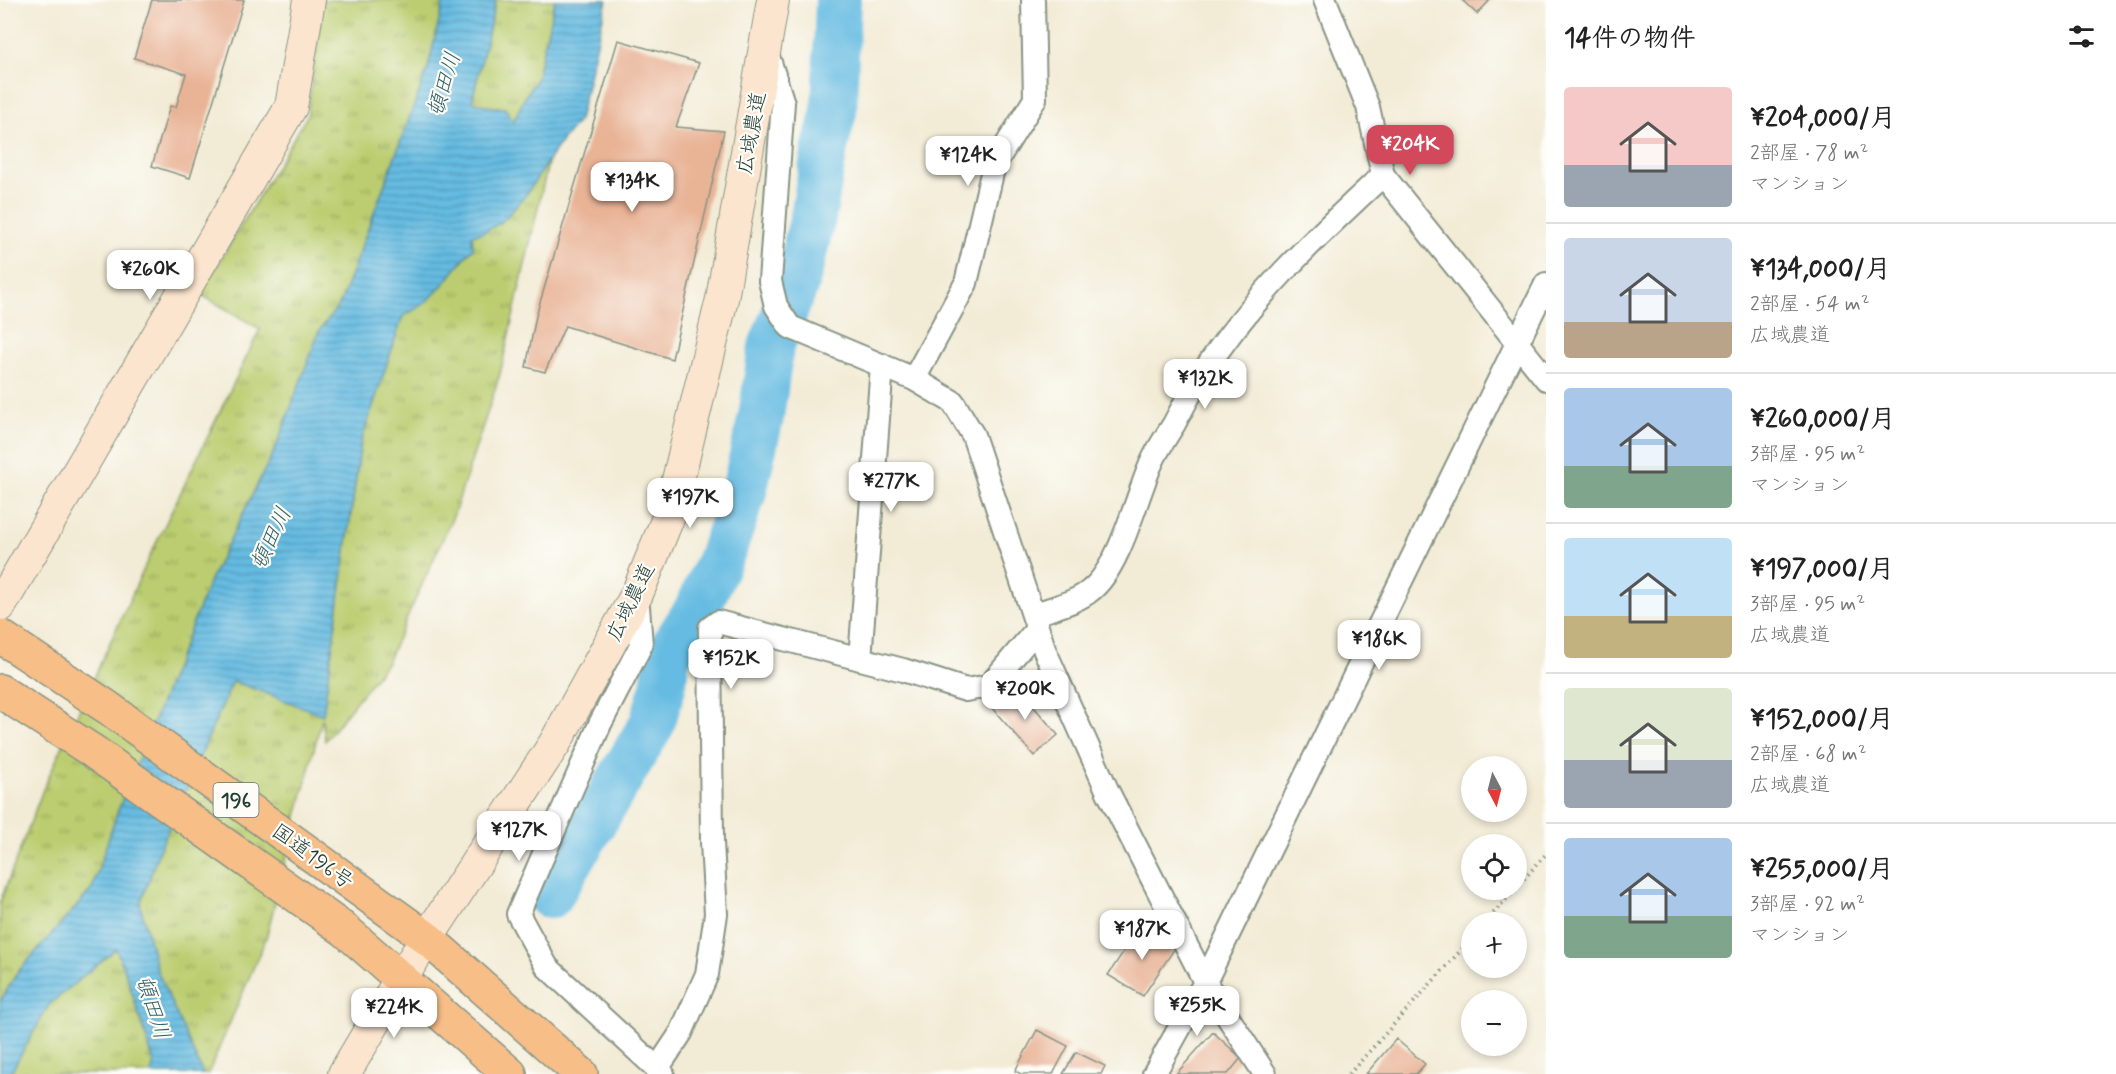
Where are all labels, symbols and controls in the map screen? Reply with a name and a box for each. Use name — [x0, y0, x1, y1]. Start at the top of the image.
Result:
icon: filters — [2065, 20, 2098, 53]
text: 14件の物件 — [1564, 22, 1695, 56]
water label: 頓田川 — [422, 49, 468, 120]
street label: 広域農道 — [731, 89, 773, 177]
text: ¥204,000/月 — [1750, 102, 1896, 136]
icon: home — [1612, 111, 1684, 183]
pin: ¥204K — [1368, 125, 1452, 176]
text: ¥204K — [1381, 131, 1439, 158]
pin: ¥124K — [926, 136, 1010, 187]
text: 2部屋 · 78 m² — [1750, 140, 1868, 167]
text: ¥124K — [940, 142, 996, 169]
pin: ¥134K — [590, 162, 674, 213]
text: ¥134K — [605, 168, 659, 195]
text: マンション — [1750, 171, 1849, 198]
pin: ¥260K — [108, 250, 192, 301]
text: ¥134,000/月 — [1750, 253, 1891, 287]
text: ¥260K — [121, 256, 179, 283]
icon: home — [1612, 262, 1684, 334]
text: 2部屋 · 54 m² — [1750, 291, 1870, 318]
text: 広域農道 — [1750, 322, 1830, 349]
pin: ¥132K — [1163, 359, 1247, 410]
text: ¥132K — [1178, 365, 1232, 392]
text: ¥260,000/月 — [1750, 403, 1896, 437]
icon: home — [1612, 412, 1684, 484]
text: 3部屋 · 95 m² — [1750, 441, 1865, 468]
pin: ¥277K — [849, 462, 933, 513]
text: ¥277K — [863, 468, 919, 495]
text: マンション — [1750, 472, 1849, 499]
pin: ¥197K — [648, 478, 732, 529]
text: ¥197K — [661, 484, 719, 511]
water label: 頓田川 — [245, 503, 298, 575]
text: ¥197,000/月 — [1750, 553, 1895, 587]
street label: 広域農道 — [600, 559, 662, 646]
icon: home — [1612, 562, 1684, 634]
text: 3部屋 · 95 m² — [1750, 591, 1865, 618]
pin: ¥186K — [1337, 620, 1421, 671]
text: 広域農道 — [1750, 622, 1830, 649]
text: ¥186K — [1352, 626, 1406, 653]
pin: ¥152K — [689, 639, 773, 690]
text: ¥152K — [702, 645, 760, 672]
pin: ¥200K — [983, 670, 1067, 721]
text: ¥200K — [996, 676, 1054, 703]
text: ¥152,000/月 — [1750, 703, 1894, 737]
icon: home — [1612, 712, 1684, 784]
text: 2部屋 · 68 m² — [1750, 741, 1867, 768]
north arrow — [1461, 756, 1527, 822]
map controls — [1461, 756, 1527, 1056]
text: 広域農道 — [1750, 772, 1830, 799]
road number: 196 — [214, 783, 258, 817]
pin: ¥127K — [477, 811, 561, 862]
text: ¥127K — [491, 817, 547, 844]
street label: 国道196号 — [266, 818, 359, 896]
button: locate — [1461, 834, 1527, 900]
text: ¥255,000/月 — [1750, 853, 1894, 887]
icon: home — [1612, 862, 1684, 934]
text: 3部屋 · 92 m² — [1750, 891, 1865, 918]
pin: ¥187K — [1100, 910, 1184, 961]
button: + — [1461, 912, 1527, 978]
text: ¥187K — [1114, 916, 1170, 943]
text: マンション — [1750, 922, 1849, 949]
water label: 頓田川 — [129, 972, 176, 1043]
pin: ¥255K — [1155, 986, 1239, 1037]
pin: ¥224K — [352, 988, 436, 1039]
button: − — [1461, 990, 1527, 1056]
text: ¥255K — [1168, 992, 1226, 1019]
text: ¥224K — [365, 994, 423, 1021]

